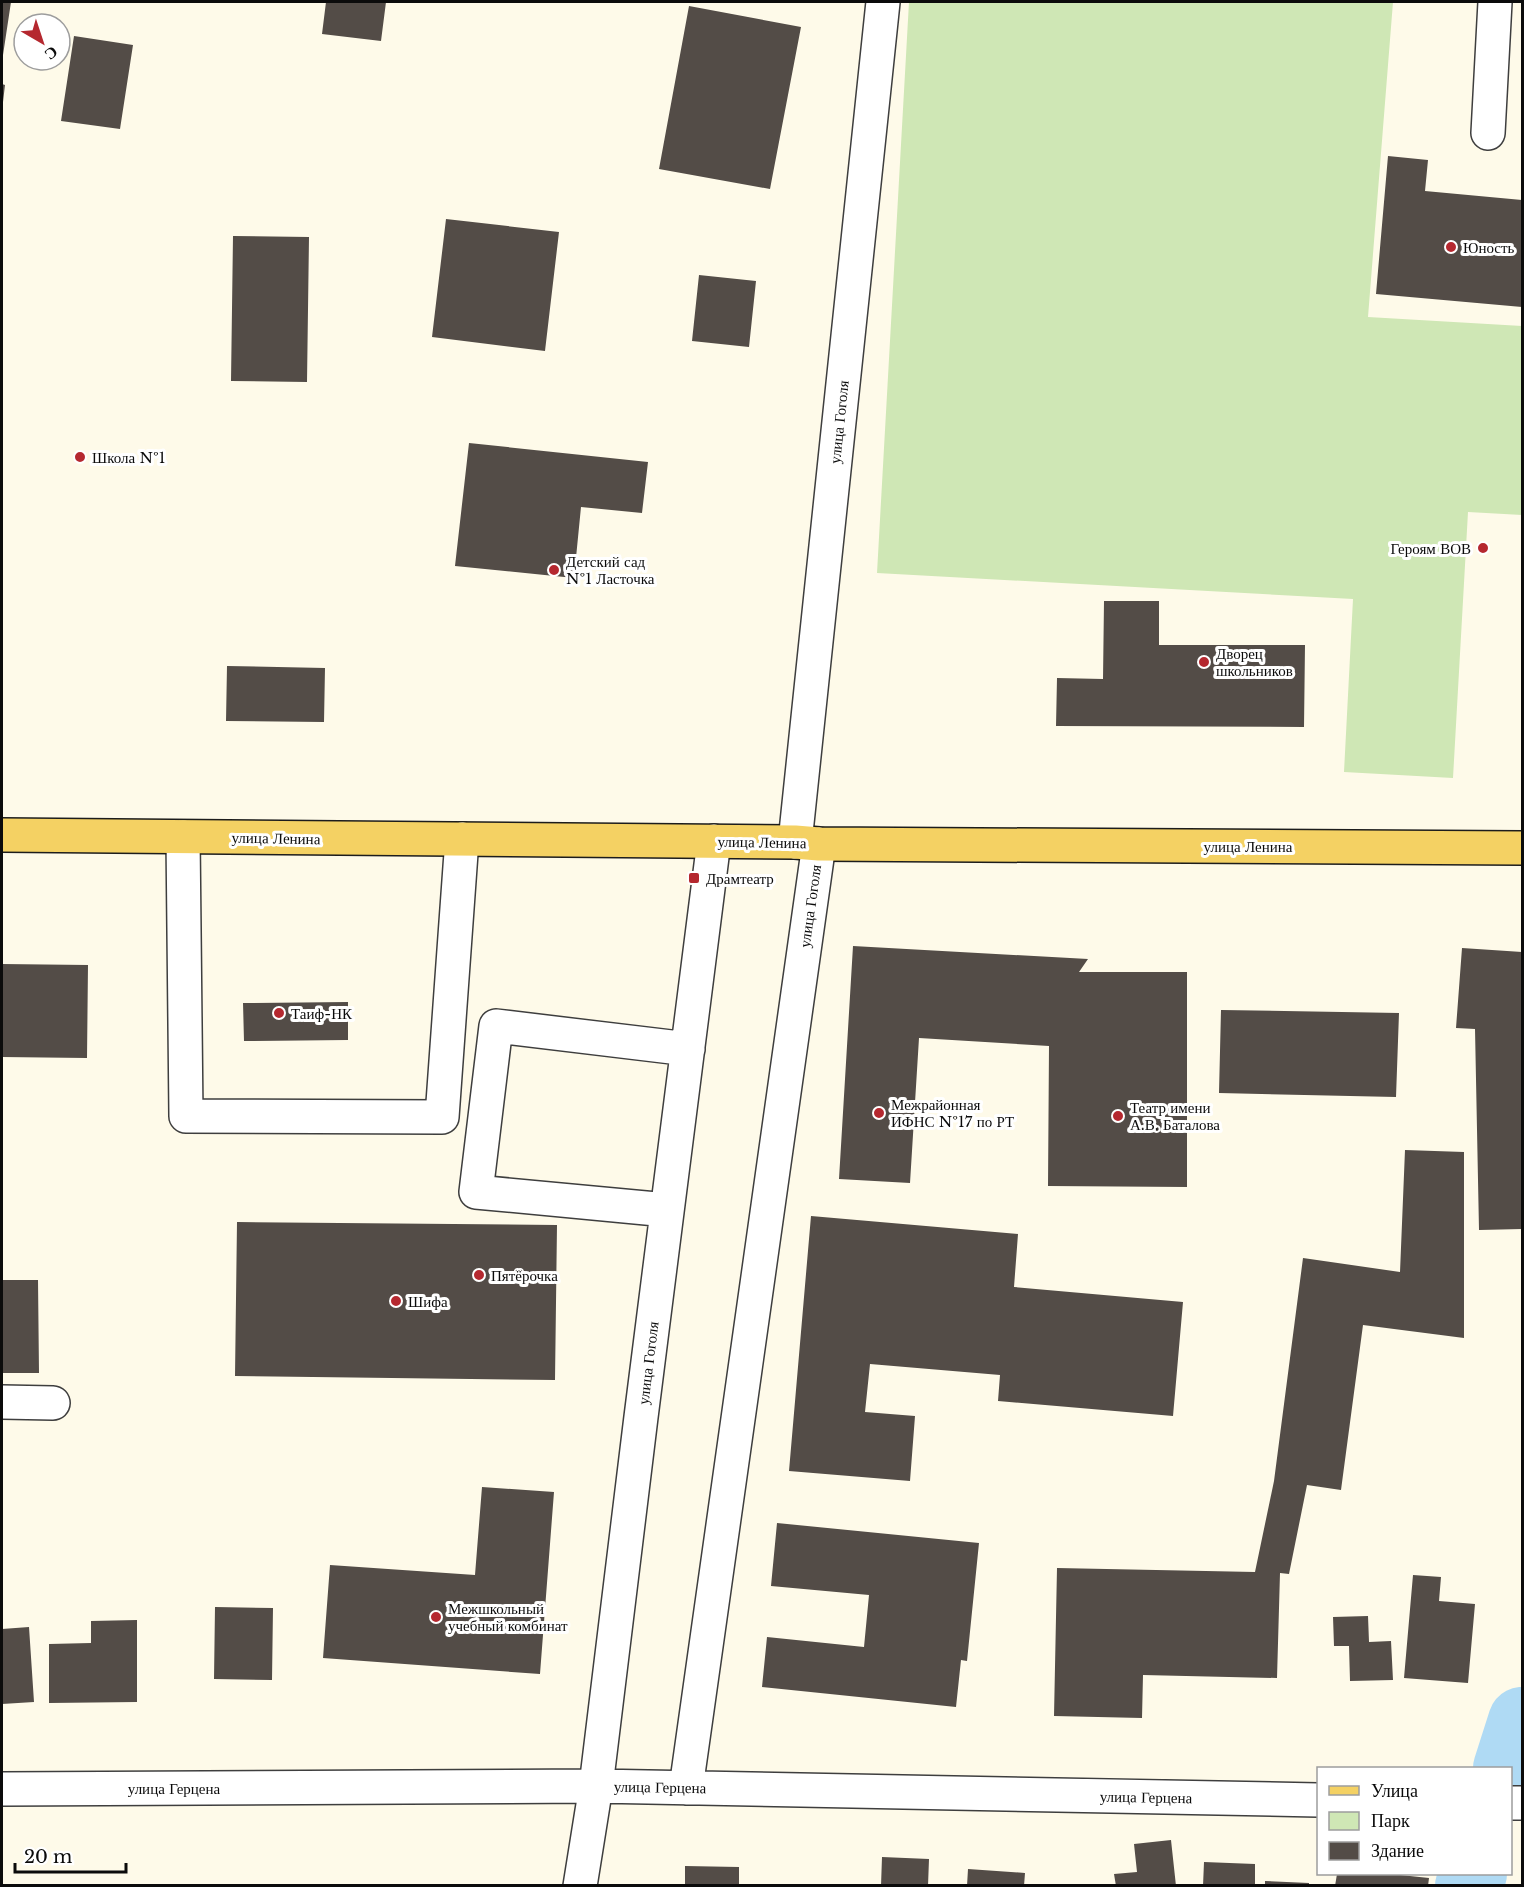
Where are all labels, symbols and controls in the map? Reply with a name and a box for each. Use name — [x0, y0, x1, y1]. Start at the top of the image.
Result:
north arrow — [12, 12, 72, 72]
text: С — [41, 42, 62, 65]
place label: Юность — [1463, 238, 1515, 257]
marker: Юность — [1444, 240, 1458, 254]
street label: улица Гоголя — [825, 379, 853, 465]
place label: Школа №1 — [92, 448, 165, 467]
marker: Школа №1 — [73, 450, 87, 464]
place label: Героям ВОВ — [1391, 539, 1471, 558]
marker: Героям ВОВ — [1476, 541, 1490, 555]
place label: Детский сад №1 Ласточка — [566, 552, 655, 588]
marker: Детский сад №1 Ласточка — [547, 563, 561, 577]
place label: Дворец школьников — [1216, 644, 1293, 680]
marker: Дворец школьников — [1197, 655, 1211, 669]
street label: улица Ленина — [231, 828, 321, 848]
street label: улица Ленина — [717, 832, 807, 852]
street label: улица Ленина — [1204, 837, 1293, 856]
street label: улица Гоголя — [795, 863, 825, 949]
place label: Драмтеатр — [706, 869, 774, 888]
marker: Драмтеатр — [687, 871, 701, 885]
place label: Таиф-НК — [291, 1004, 353, 1023]
marker: Таиф-НК — [272, 1006, 286, 1020]
place label: Межрайонная ИФНС №17 по РТ — [891, 1095, 1014, 1131]
place label: Театр имени А.В. Баталова — [1130, 1098, 1220, 1134]
marker: Межрайонная ИФНС №17 по РТ — [872, 1106, 886, 1120]
marker: Театр имени А.В. Баталова — [1111, 1109, 1125, 1123]
place label: Пятёрочка — [491, 1266, 558, 1285]
marker: Пятёрочка — [472, 1268, 486, 1282]
place label: Шифа — [408, 1292, 448, 1311]
marker: Шифа — [389, 1294, 403, 1308]
street label: улица Гоголя — [633, 1320, 663, 1406]
place label: Межшкольный учебный комбинат — [448, 1599, 568, 1635]
marker: Межшкольный учебный комбинат — [429, 1610, 443, 1624]
legend — [1317, 1767, 1512, 1875]
street label: улица Герцена — [614, 1777, 707, 1797]
street label: улица Герцена — [128, 1779, 221, 1798]
text: Улица — [1371, 1780, 1418, 1802]
street label: улица Герцена — [1100, 1787, 1193, 1807]
text: Парк — [1371, 1810, 1410, 1832]
scale bar — [15, 1836, 126, 1874]
text: Здание — [1371, 1840, 1424, 1862]
text: 20 m — [24, 1846, 72, 1868]

